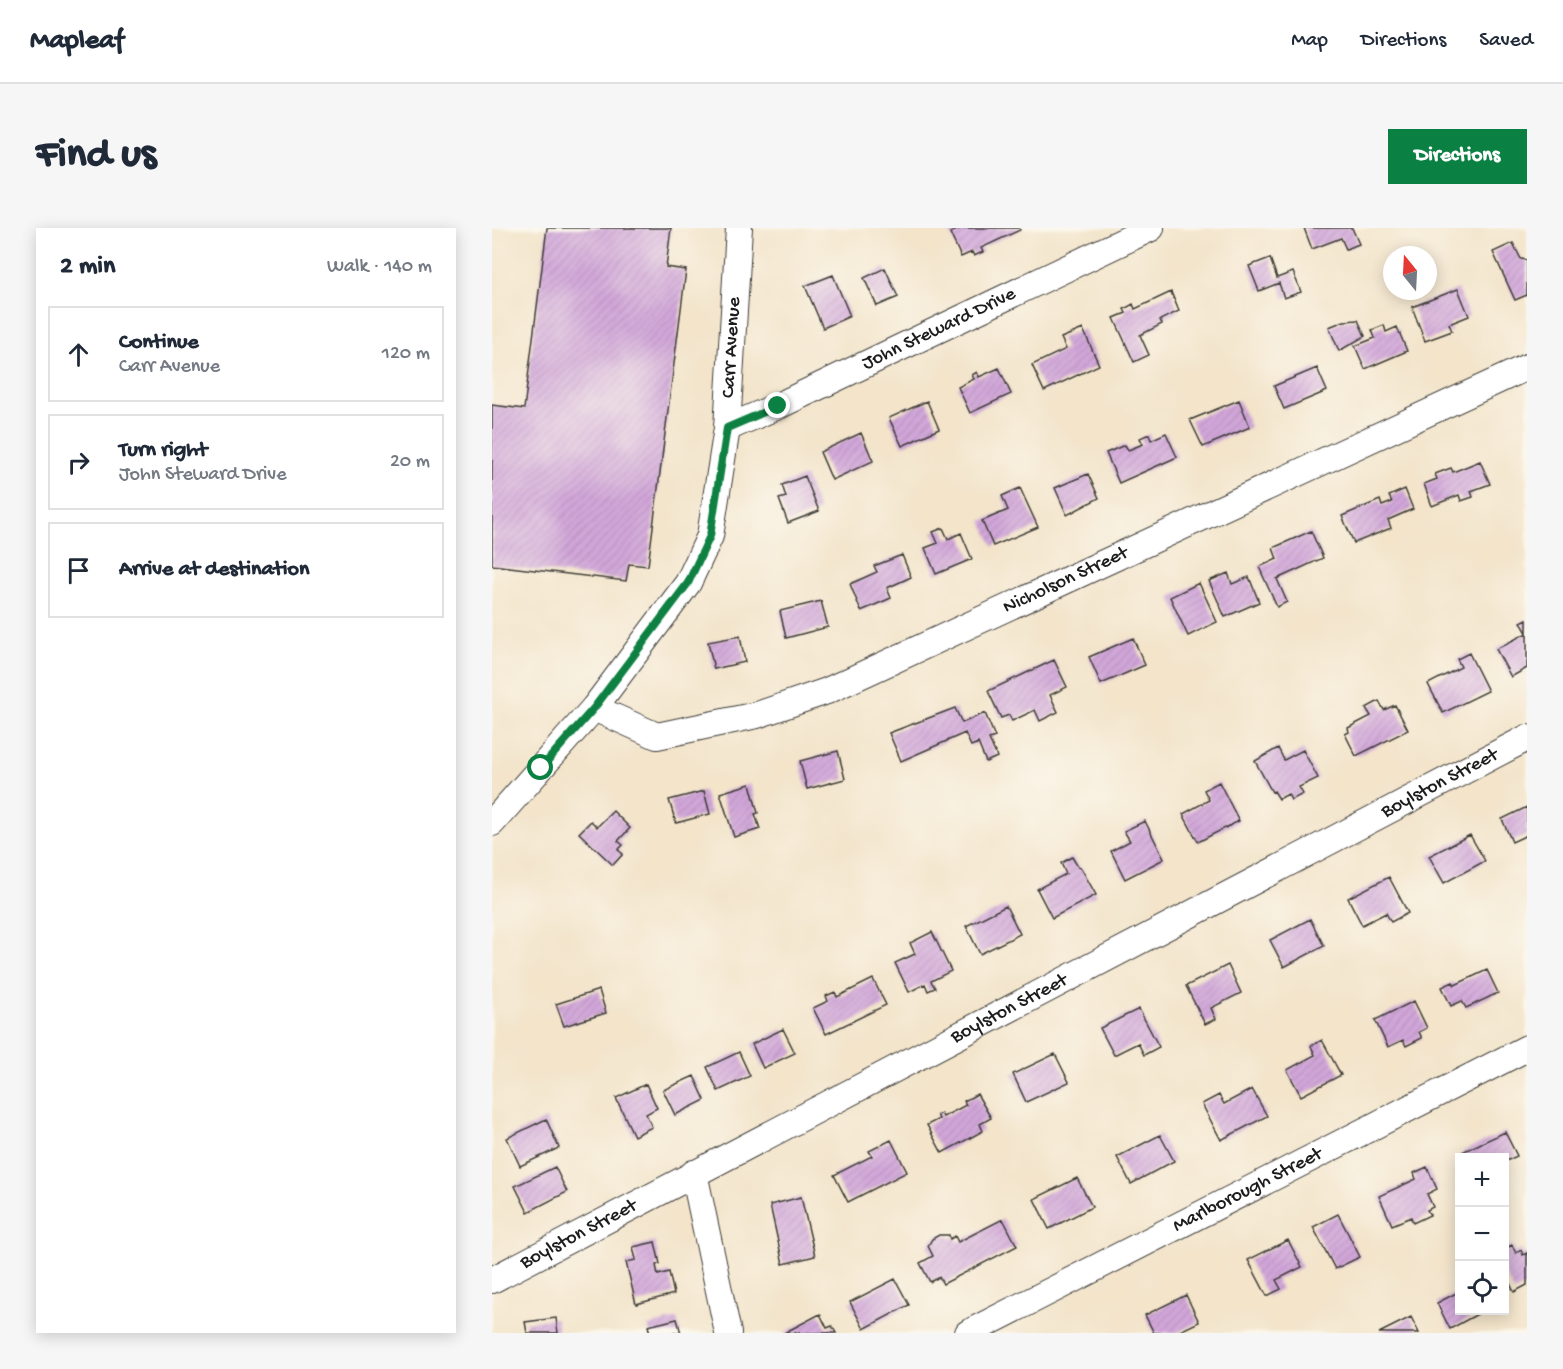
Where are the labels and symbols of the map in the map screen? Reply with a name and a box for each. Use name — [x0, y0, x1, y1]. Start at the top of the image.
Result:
north arrow — [1383, 246, 1437, 300]
street label: John Steward Drive — [858, 282, 1020, 376]
street label: Carr Avenue — [717, 296, 746, 399]
route end — [764, 392, 790, 418]
street label: Nicholson Street — [999, 541, 1133, 619]
street label: Boylston Street — [1377, 743, 1504, 824]
route start — [527, 754, 553, 780]
street label: Boylston Street — [946, 968, 1073, 1050]
street label: Marlborough Street — [1169, 1142, 1328, 1238]
street label: Boylston Street — [516, 1194, 643, 1275]

